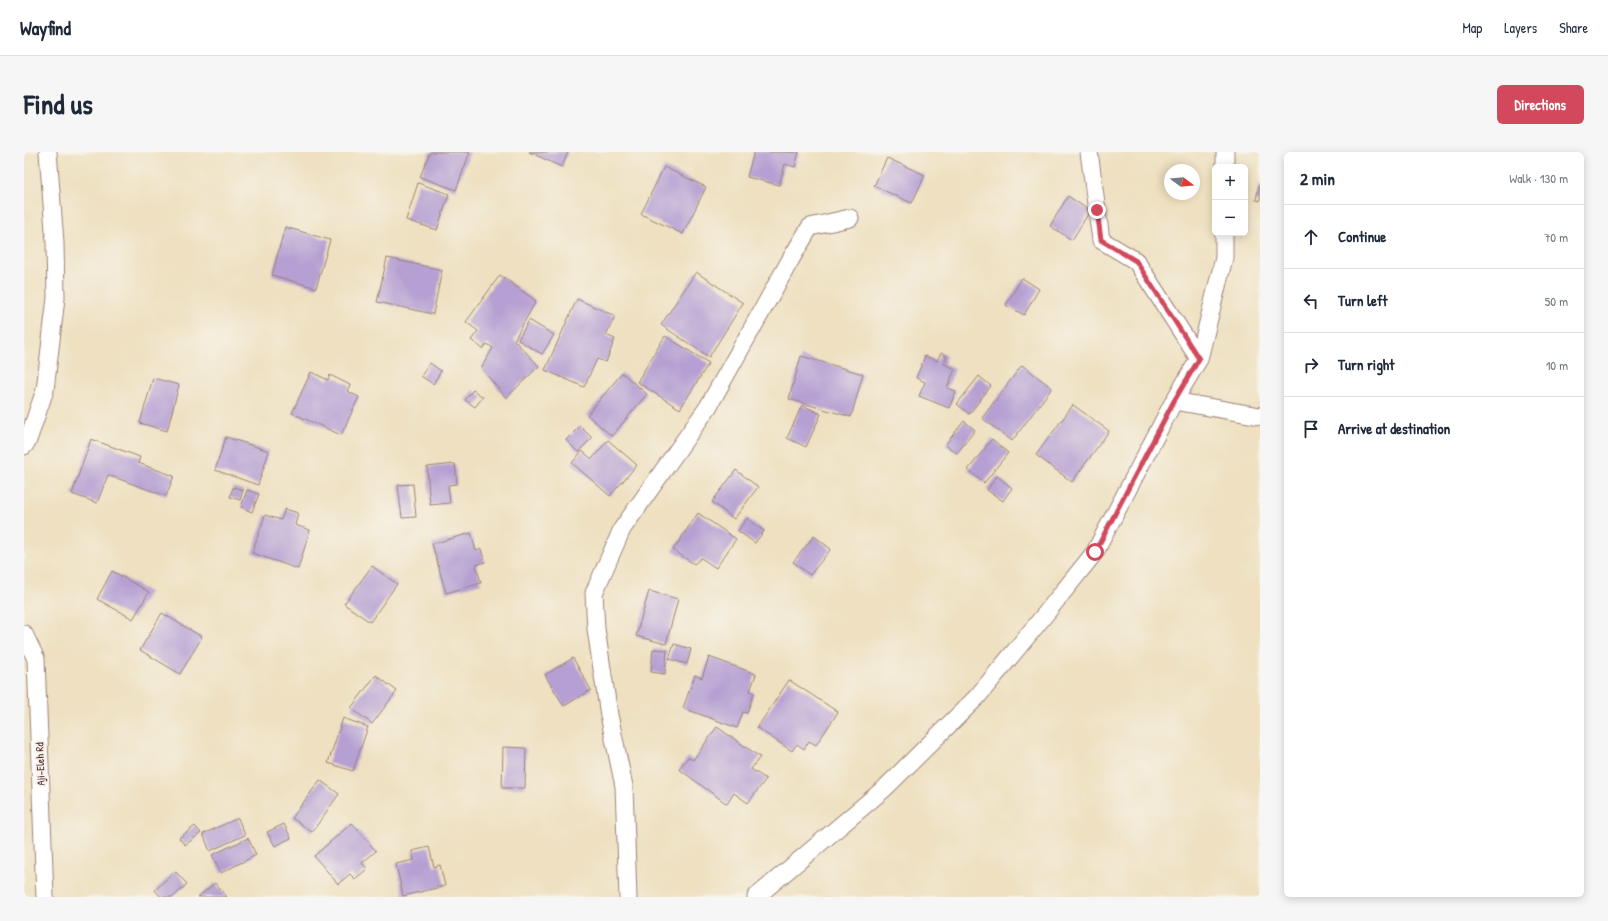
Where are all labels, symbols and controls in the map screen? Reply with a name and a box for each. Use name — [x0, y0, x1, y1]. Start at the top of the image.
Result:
text: Wayfind — [20, 15, 71, 41]
text: Map — [1462, 18, 1482, 37]
text: Layers — [1504, 18, 1537, 37]
text: Share — [1559, 18, 1588, 37]
text: Find us — [24, 85, 93, 123]
button: Directions — [1497, 85, 1584, 124]
north arrow — [1164, 164, 1200, 200]
map controls — [1212, 164, 1248, 236]
button: + — [1212, 164, 1248, 200]
text: 2 min — [1300, 167, 1335, 190]
text: Walk · 130 m — [1509, 169, 1568, 187]
button: − — [1212, 200, 1248, 236]
route end — [1088, 201, 1106, 219]
icon: ahead — [1300, 226, 1322, 248]
text: Continue — [1338, 226, 1386, 247]
text: 70 m — [1544, 228, 1568, 246]
icon: left — [1300, 290, 1322, 312]
text: Turn left — [1338, 290, 1388, 311]
text: 50 m — [1545, 292, 1568, 310]
icon: right — [1300, 354, 1322, 376]
text: Turn right — [1338, 354, 1394, 375]
text: 10 m — [1546, 356, 1568, 374]
icon: arrive — [1300, 418, 1322, 440]
text: Arrive at destination — [1338, 418, 1450, 439]
route start — [1086, 543, 1104, 561]
street label: Aji-Eleh Rd — [32, 741, 48, 786]

